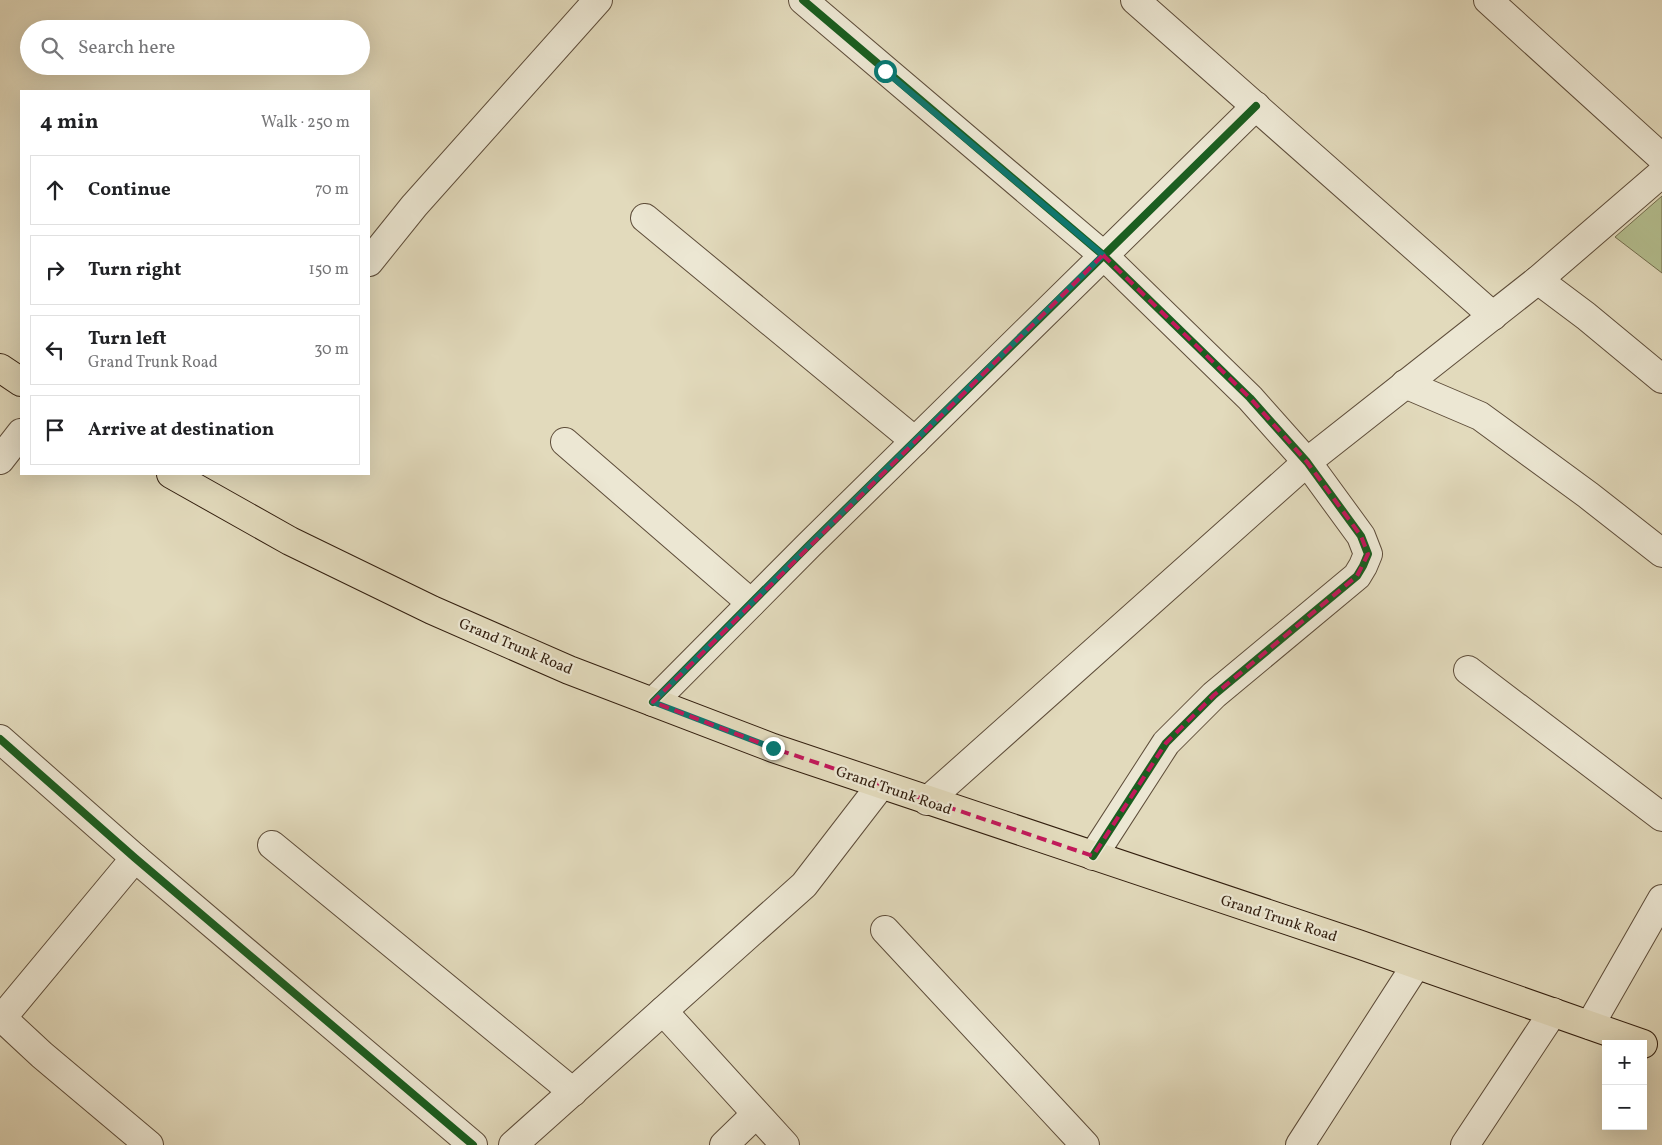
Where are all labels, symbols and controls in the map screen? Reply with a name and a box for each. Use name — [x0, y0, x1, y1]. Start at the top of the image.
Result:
search box — [20, 20, 370, 75]
icon: search — [38, 34, 66, 62]
text: Search here — [78, 35, 175, 61]
route start — [874, 60, 897, 83]
text: 4 min — [40, 108, 99, 137]
text: Walk · 250 m — [261, 112, 350, 134]
icon: ahead — [41, 176, 69, 204]
text: Continue — [88, 177, 171, 203]
text: 70 m — [315, 179, 349, 201]
icon: right — [41, 256, 69, 284]
text: Turn right — [88, 257, 181, 283]
text: 150 m — [308, 259, 349, 281]
text: Turn left — [88, 326, 167, 352]
icon: left — [41, 336, 69, 364]
text: 30 m — [314, 339, 349, 361]
text: Grand Trunk Road — [88, 352, 218, 374]
icon: arrive — [41, 416, 69, 444]
text: Arrive at destination — [88, 417, 274, 443]
street label: Grand Trunk Road — [455, 614, 575, 681]
route end — [762, 737, 785, 760]
street label: Grand Trunk Road — [833, 762, 954, 821]
street label: Grand Trunk Road — [1217, 891, 1340, 948]
map controls — [1602, 1040, 1647, 1130]
button: + — [1602, 1040, 1647, 1085]
button: − — [1602, 1085, 1647, 1130]

